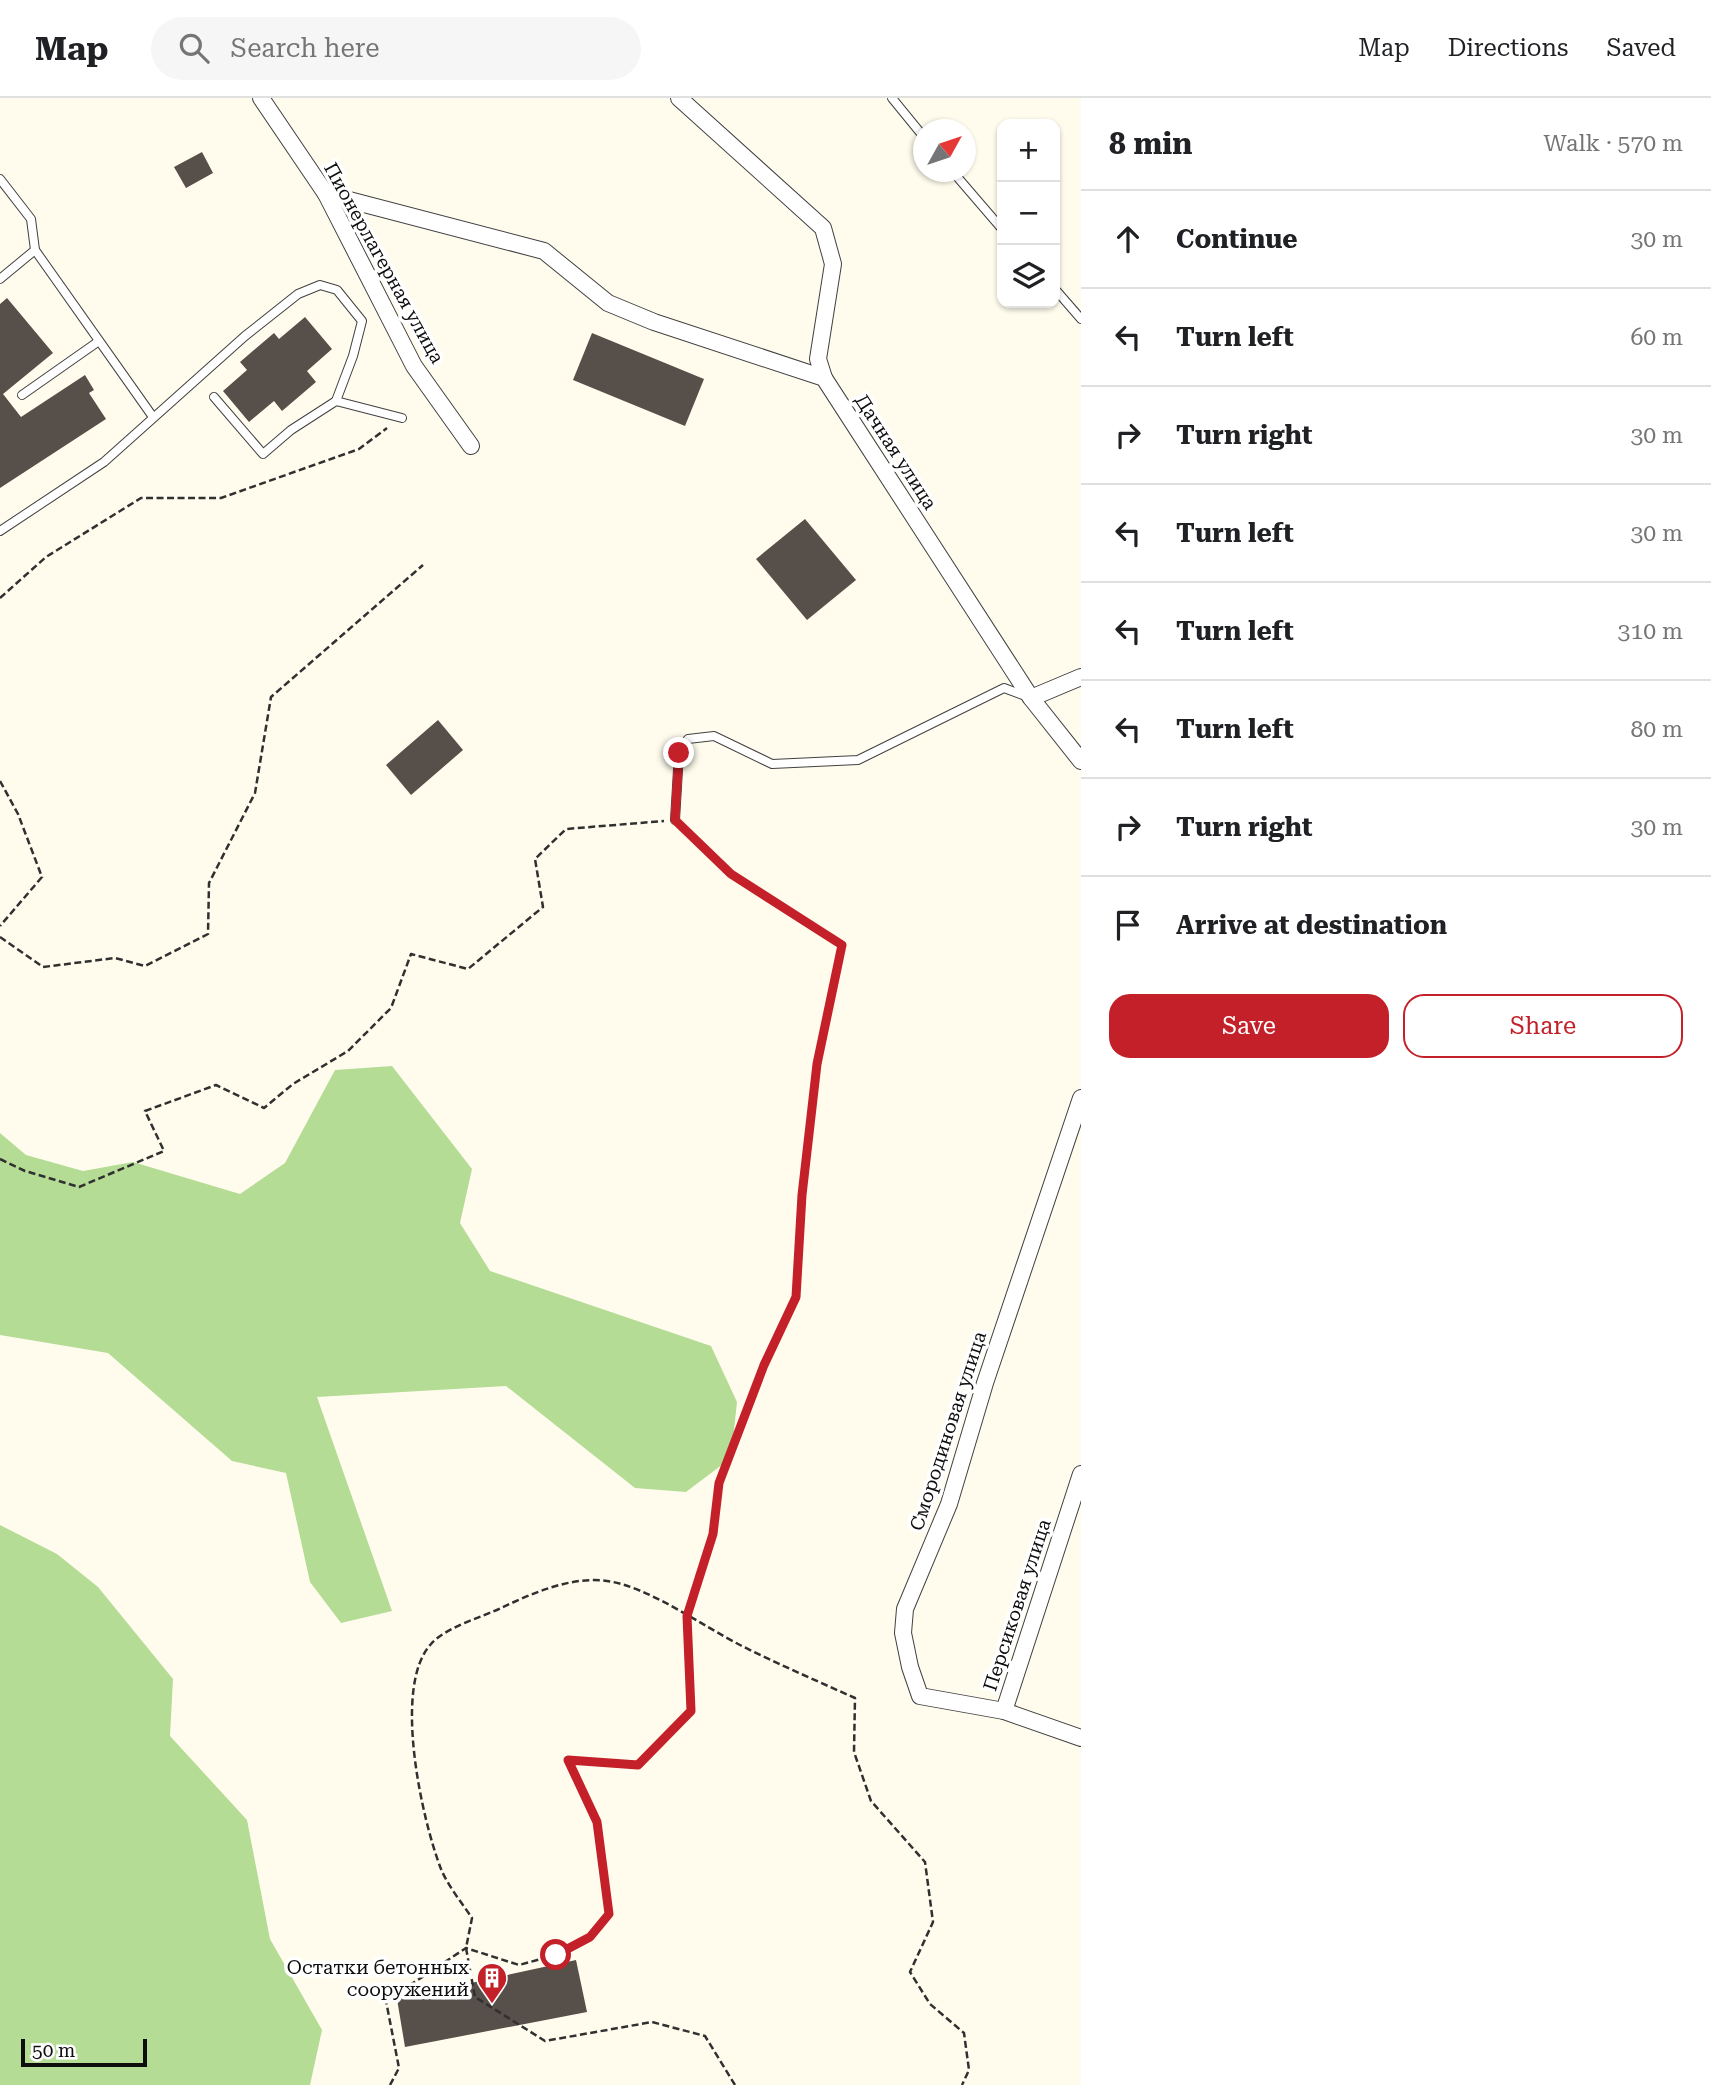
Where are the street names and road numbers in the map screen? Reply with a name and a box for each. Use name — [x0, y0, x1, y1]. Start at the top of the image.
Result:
street label: Пионерлагерная улица — [319, 159, 449, 368]
street label: Дачная улица — [850, 390, 942, 515]
street label: Смородиновая улица — [905, 1328, 991, 1534]
street label: Персиковая улица — [978, 1515, 1056, 1694]

